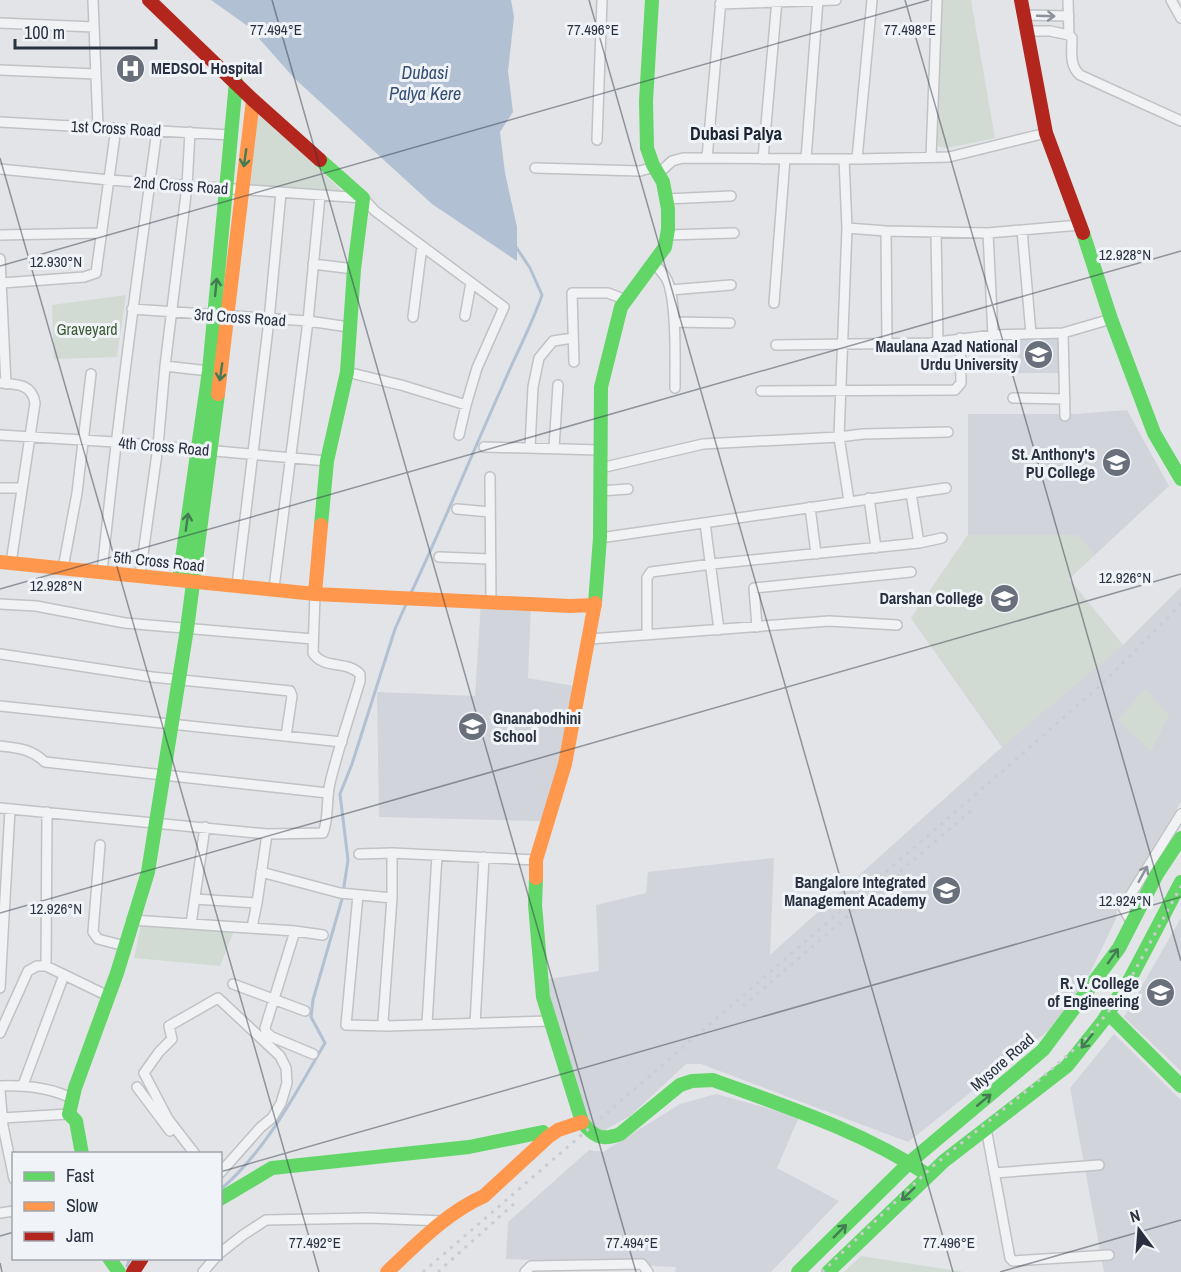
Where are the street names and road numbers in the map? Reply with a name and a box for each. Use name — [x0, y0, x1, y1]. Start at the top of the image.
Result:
street label: 1st Cross Road — [70, 115, 162, 141]
street label: 2nd Cross Road — [133, 171, 229, 199]
street label: 3rd Cross Road — [193, 303, 287, 331]
street label: 4th Cross Road — [118, 431, 210, 461]
street label: 5th Cross Road — [113, 545, 205, 577]
street label: Mysore Road — [965, 1028, 1039, 1096]

